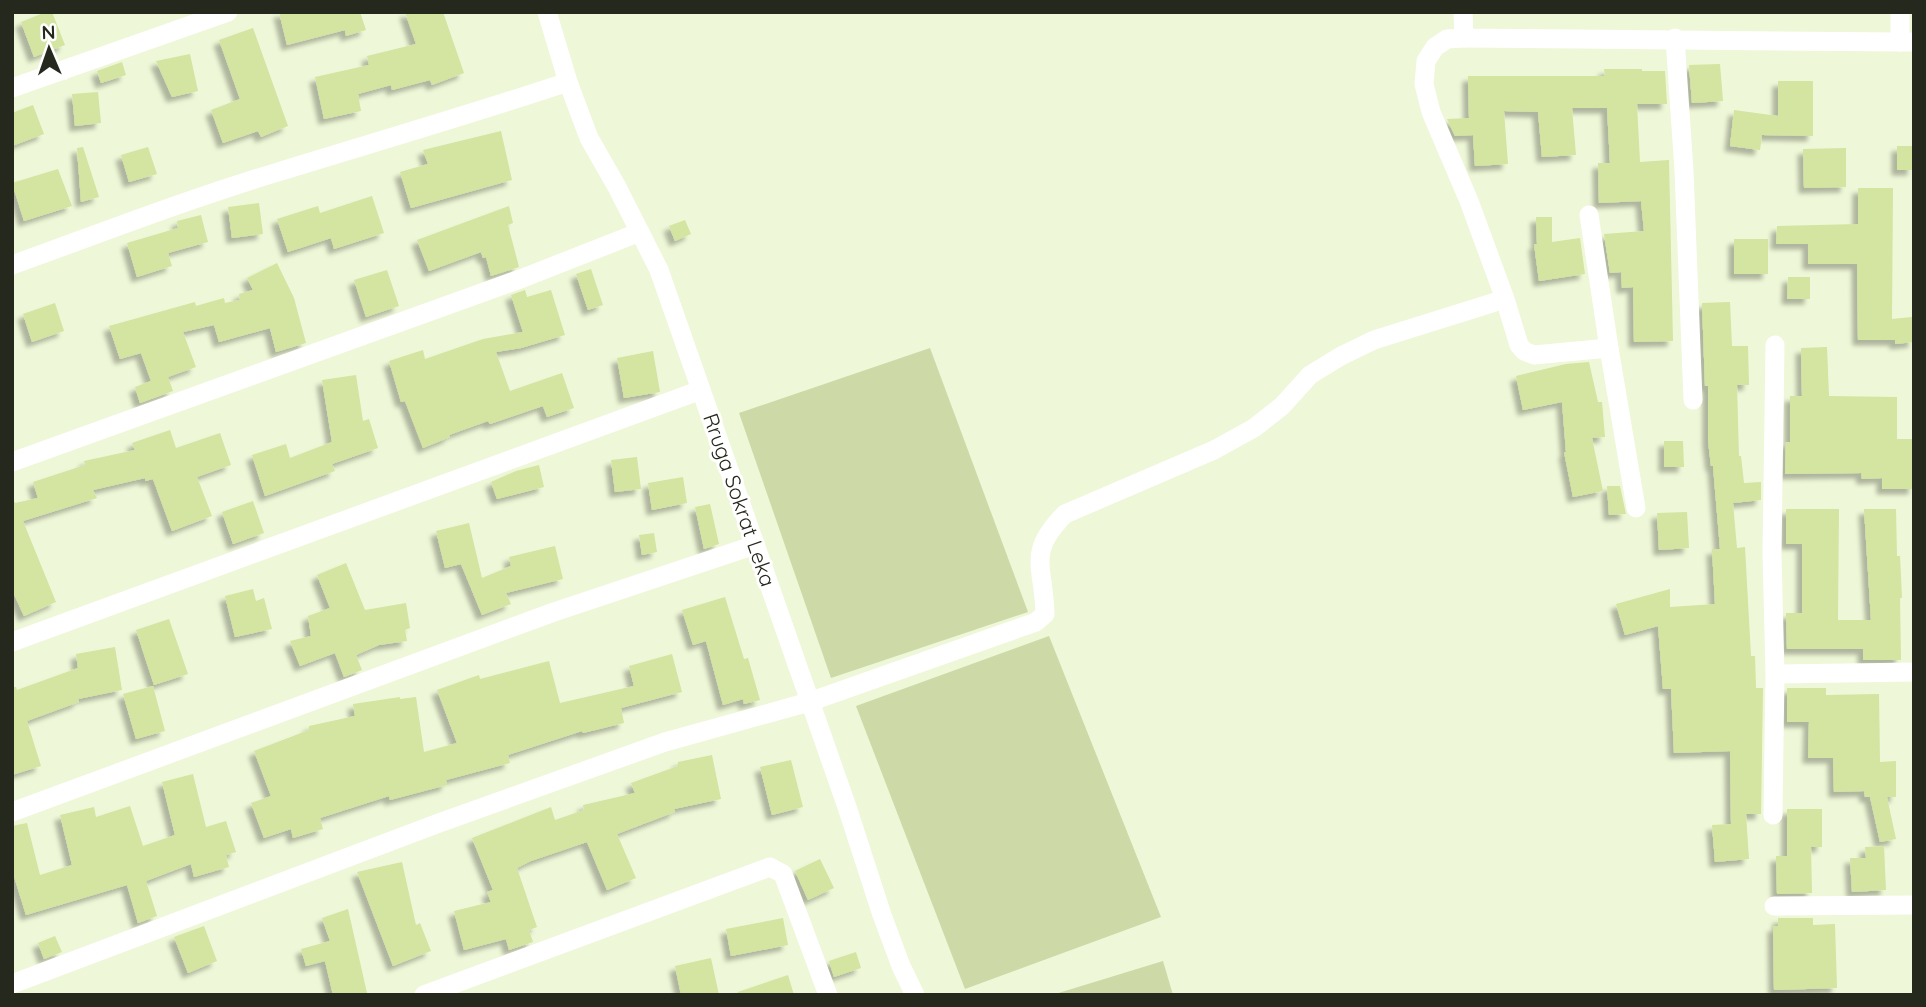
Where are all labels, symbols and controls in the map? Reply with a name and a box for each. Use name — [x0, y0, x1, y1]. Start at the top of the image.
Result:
north arrow — [14, 14, 84, 84]
text: N — [41, 20, 56, 44]
street label: Rruga Sokrat Leka — [698, 410, 782, 590]

